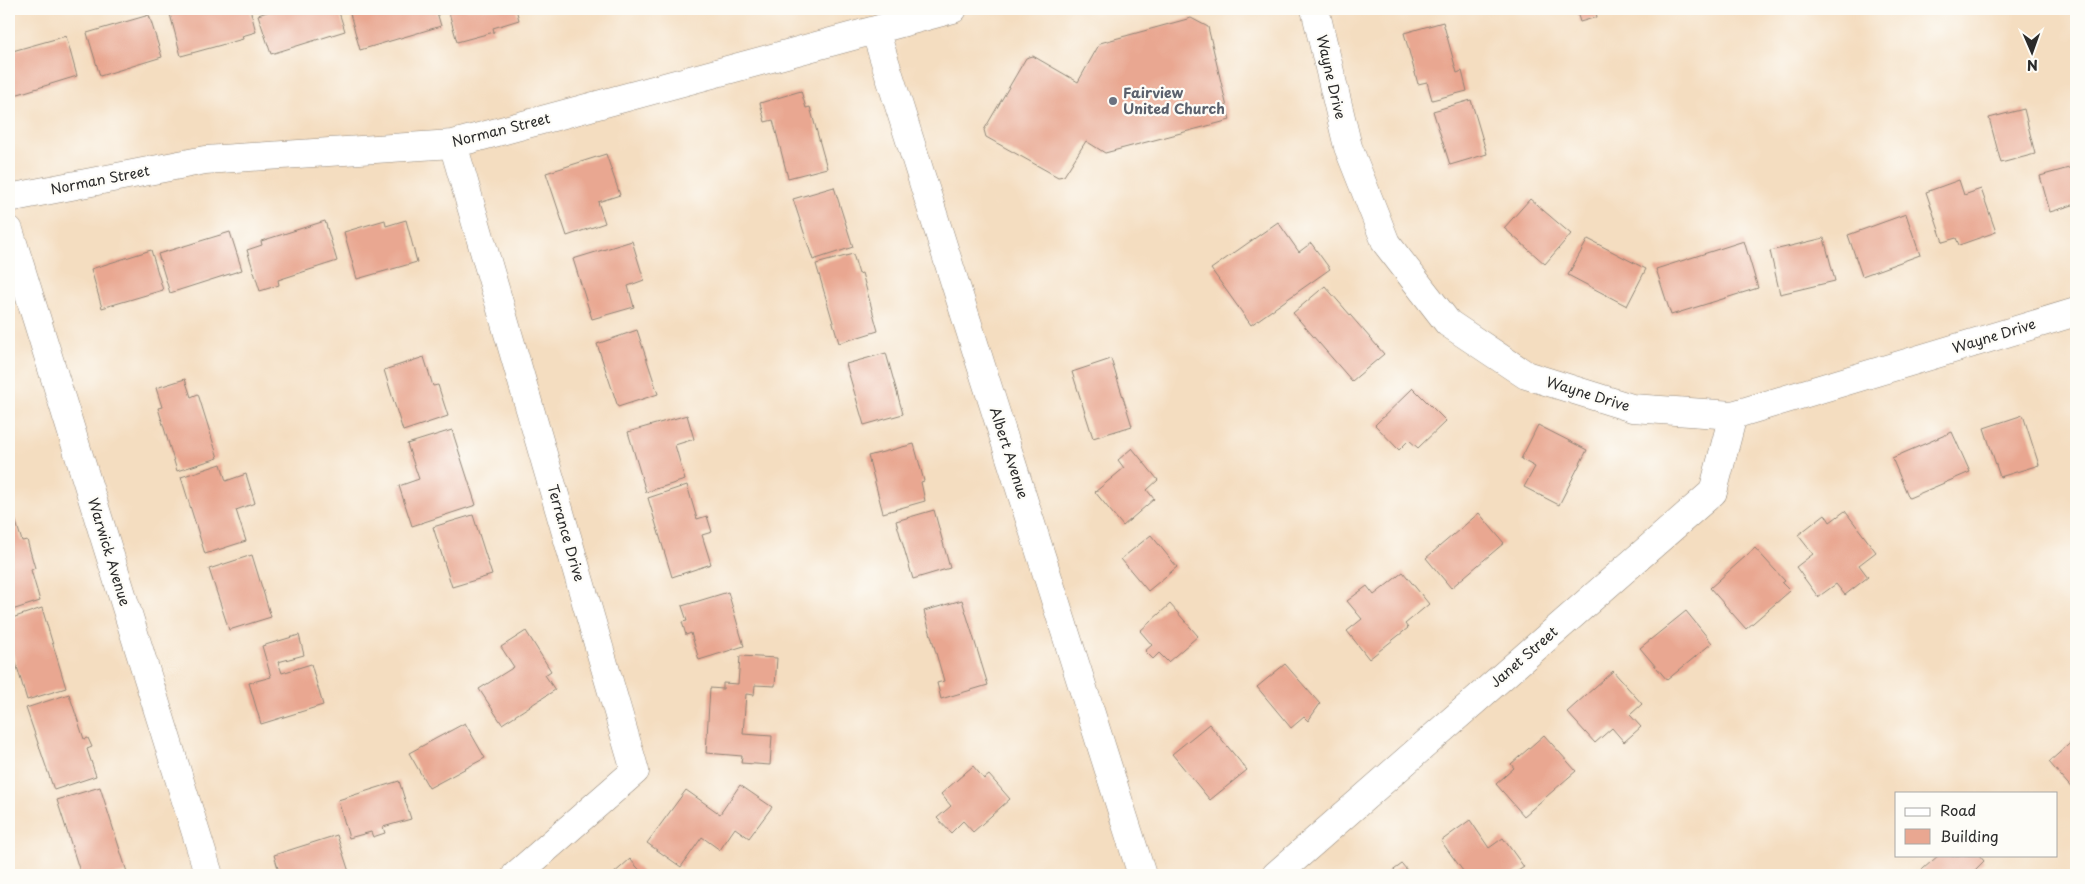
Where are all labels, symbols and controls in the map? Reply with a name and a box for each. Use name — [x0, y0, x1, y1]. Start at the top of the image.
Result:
north arrow — [2008, 28, 2058, 78]
street label: Wayne Drive — [1312, 33, 1351, 121]
text: N — [2027, 55, 2038, 76]
place label: Fairview United Church — [1123, 82, 1225, 119]
marker: Fairview United Church — [1107, 95, 1119, 107]
street label: Norman Street — [450, 107, 552, 152]
street label: Norman Street — [49, 160, 151, 199]
street label: Wayne Drive — [1950, 313, 2038, 358]
street label: Wayne Drive — [1544, 371, 1632, 416]
street label: Albert Avenue — [985, 404, 1034, 502]
street label: Terrance Drive — [543, 482, 590, 584]
street label: Warwick Avenue — [83, 495, 136, 609]
street label: Janet Street — [1485, 621, 1562, 692]
legend — [1895, 792, 2058, 856]
text: Road — [1940, 798, 1976, 821]
text: Building — [1940, 824, 1999, 847]

